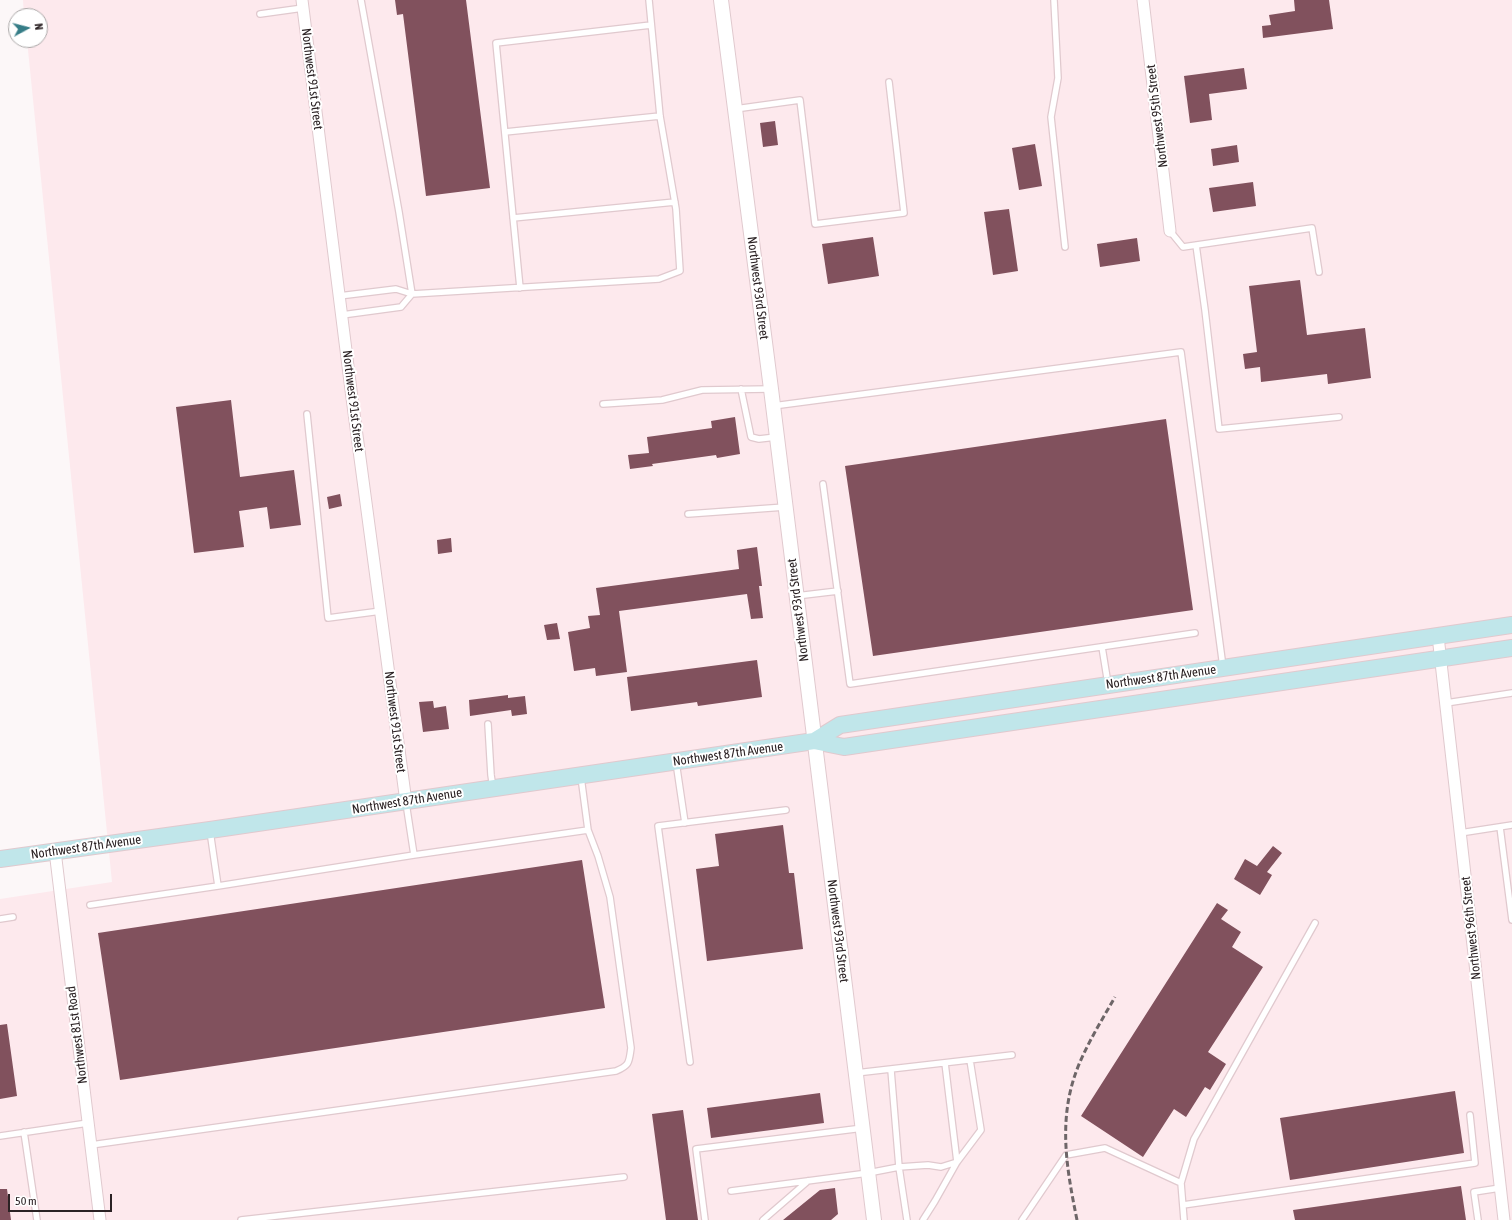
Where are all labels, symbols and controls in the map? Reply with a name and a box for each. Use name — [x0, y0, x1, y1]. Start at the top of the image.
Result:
north arrow — [8, 8, 48, 48]
text: N — [33, 23, 45, 31]
street label: Northwest 91st Street — [298, 27, 326, 131]
street label: Northwest 95th Street — [1143, 64, 1171, 168]
street label: Northwest 93rd Street — [744, 236, 772, 340]
street label: Northwest 91st Street — [339, 349, 367, 453]
street label: Northwest 93rd Street — [784, 558, 812, 662]
street label: Northwest 87th Avenue — [1105, 662, 1217, 692]
street label: Northwest 91st Street — [381, 670, 409, 774]
street label: Northwest 87th Avenue — [672, 739, 784, 769]
street label: Northwest 87th Avenue — [351, 785, 463, 817]
street label: Northwest 87th Avenue — [30, 832, 142, 862]
street label: Northwest 96th Street — [1458, 876, 1484, 980]
street label: Northwest 93rd Street — [824, 879, 852, 983]
street label: Northwest 81st Road — [63, 985, 91, 1085]
scale bar — [10, 1186, 114, 1212]
text: 50 m — [15, 1194, 37, 1208]

